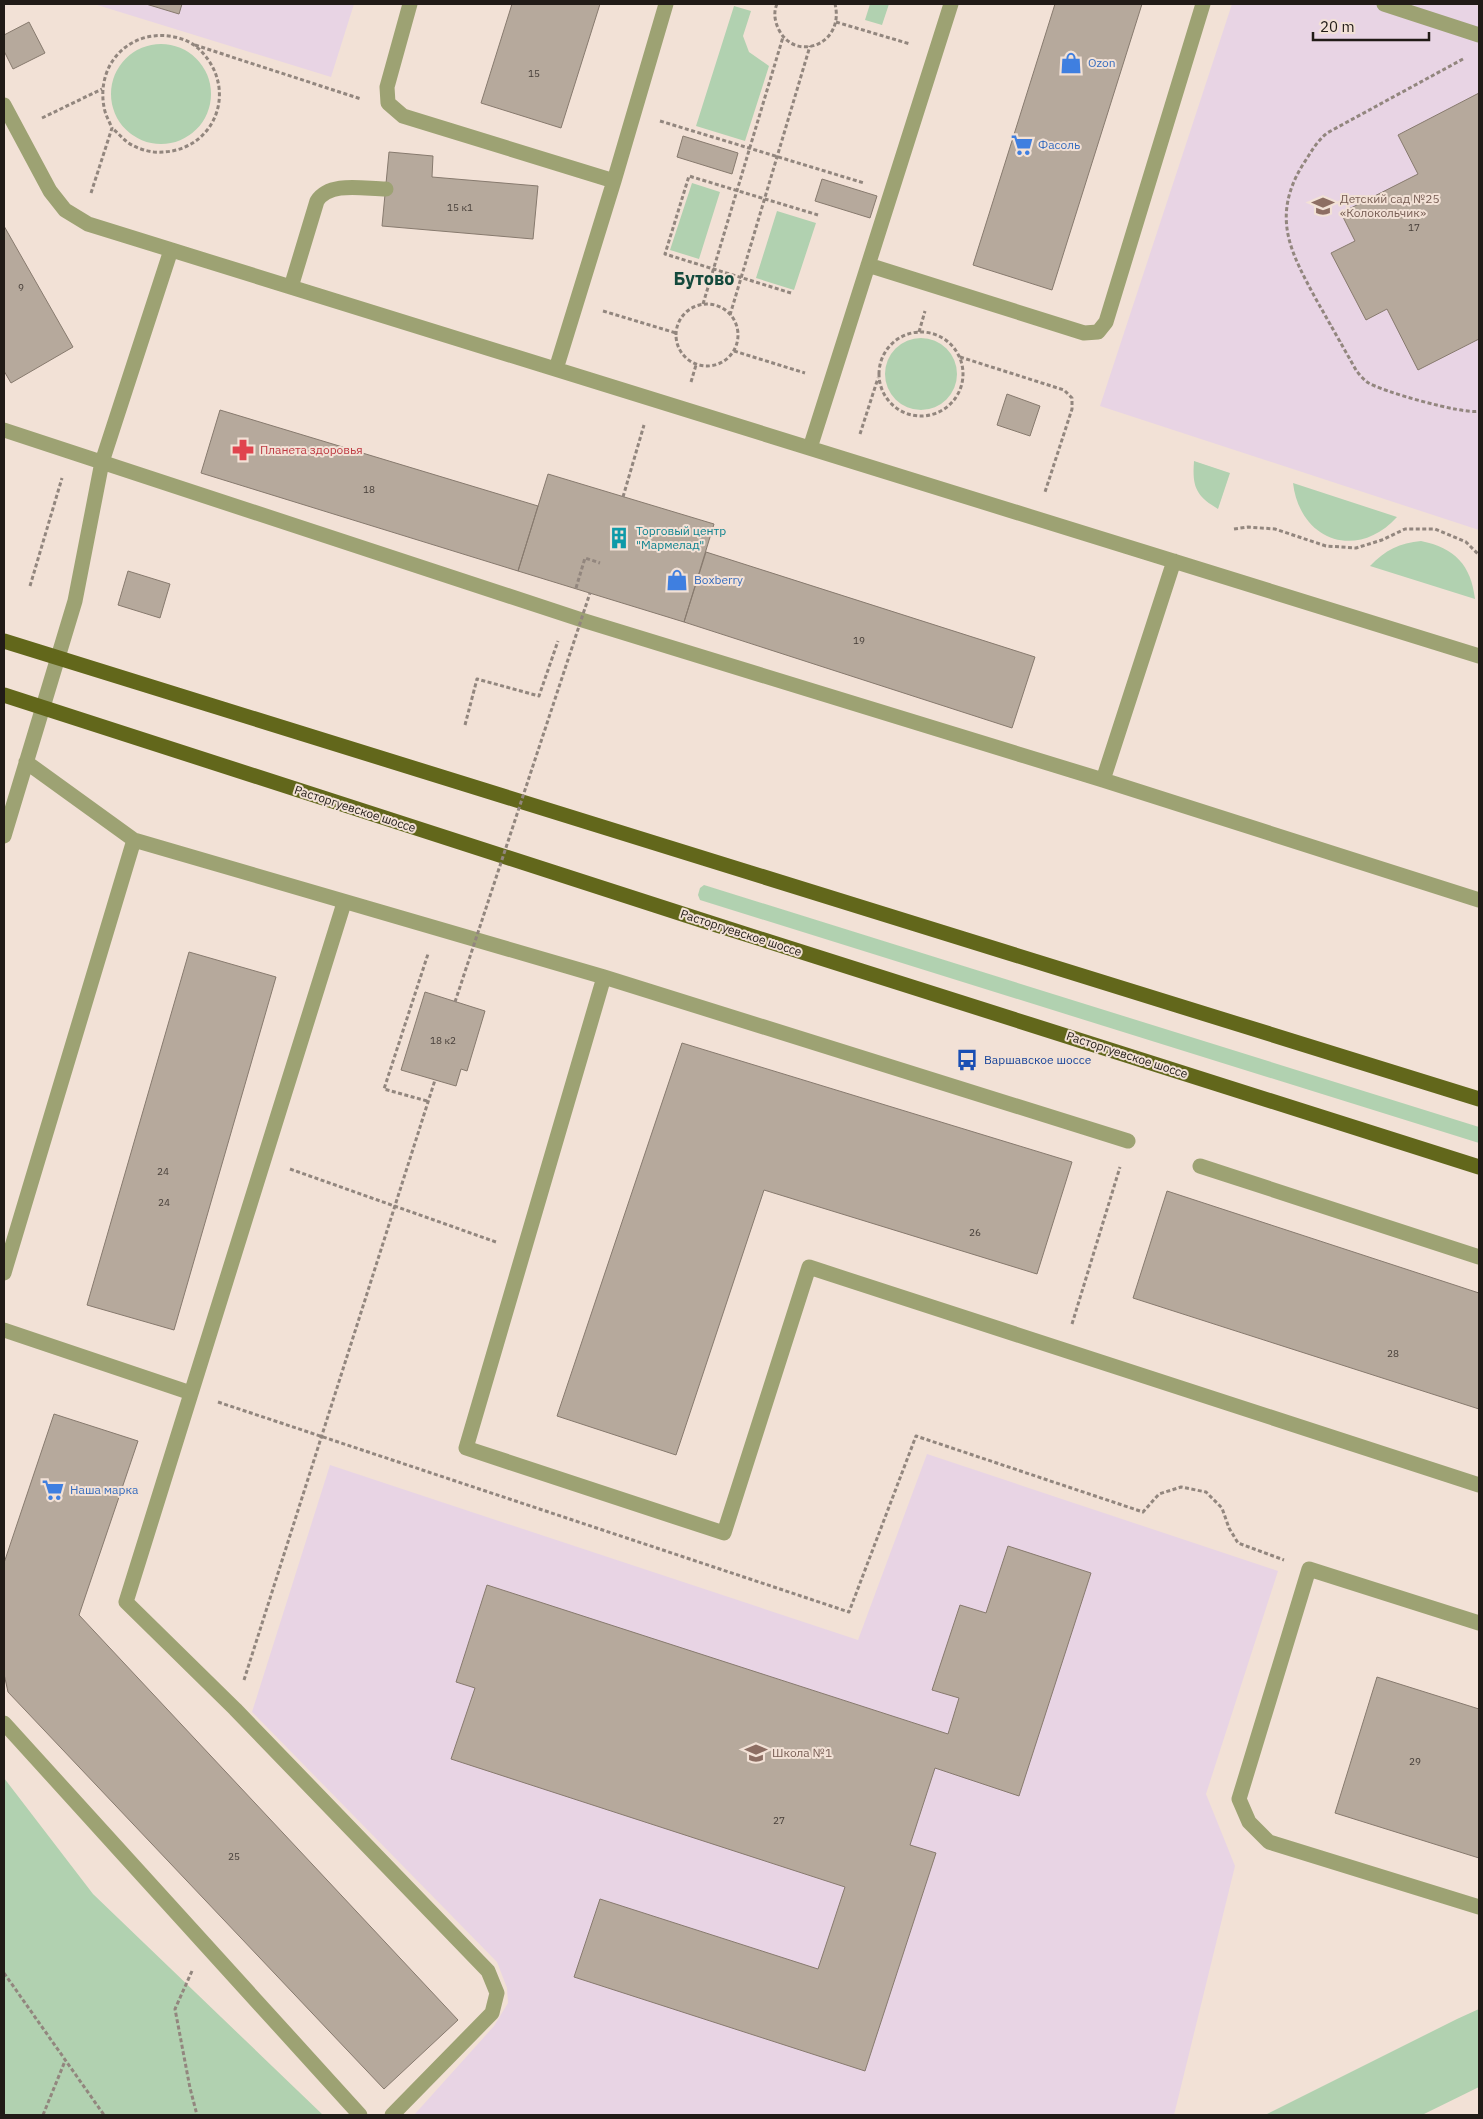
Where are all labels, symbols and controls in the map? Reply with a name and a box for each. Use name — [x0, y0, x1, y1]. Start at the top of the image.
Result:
scale bar — [1313, 10, 1429, 42]
text: 20 m — [1320, 17, 1355, 36]
shop icon: Ozon — [1058, 50, 1084, 76]
place label: Ozon — [1088, 55, 1115, 70]
house number: 15 — [528, 67, 540, 80]
supermarket icon: Фасоль — [1009, 132, 1035, 158]
place label: Фасоль — [1038, 137, 1080, 152]
place label: Детский сад №25 «Колокольчик» — [1340, 191, 1440, 220]
school or university icon: Детский сад №25 «Колокольчик» — [1310, 193, 1336, 219]
house number: 15 к1 — [447, 201, 473, 214]
house number: 17 — [1408, 221, 1420, 234]
district label: Бутово — [674, 267, 734, 290]
house number: 9 — [18, 281, 24, 294]
pharmacy icon: Планета здоровья — [230, 437, 256, 463]
place label: Планета здоровья — [260, 442, 363, 457]
house number: 18 — [363, 483, 375, 496]
place label: Торговый центр "Мармелад" — [636, 523, 726, 552]
building icon: Торговый центр "Мармелад" — [606, 525, 632, 551]
shop icon: Boxberry — [664, 567, 690, 593]
place label: Boxberry — [694, 572, 743, 587]
house number: 19 — [853, 634, 865, 647]
street label: Расторгуевское шоссе — [293, 782, 418, 835]
street label: Расторгуевское шоссе — [679, 906, 804, 959]
street label: Расторгуевское шоссе — [1065, 1028, 1190, 1081]
house number: 18 к2 — [430, 1034, 456, 1047]
bus stop icon: Варшавское шоссе — [954, 1047, 980, 1073]
place label: Варшавское шоссе — [984, 1052, 1092, 1067]
house number: 24 — [157, 1165, 169, 1178]
house number: 24 — [158, 1196, 170, 1209]
house number: 26 — [969, 1226, 981, 1239]
house number: 28 — [1387, 1347, 1399, 1360]
supermarket icon: Наша марка — [40, 1477, 66, 1503]
place label: Наша марка — [70, 1482, 139, 1497]
school or university icon: Школа №1 — [743, 1740, 769, 1766]
place label: Школа №1 — [772, 1745, 832, 1760]
house number: 29 — [1409, 1755, 1421, 1768]
house number: 27 — [773, 1814, 785, 1827]
house number: 25 — [228, 1850, 240, 1863]

